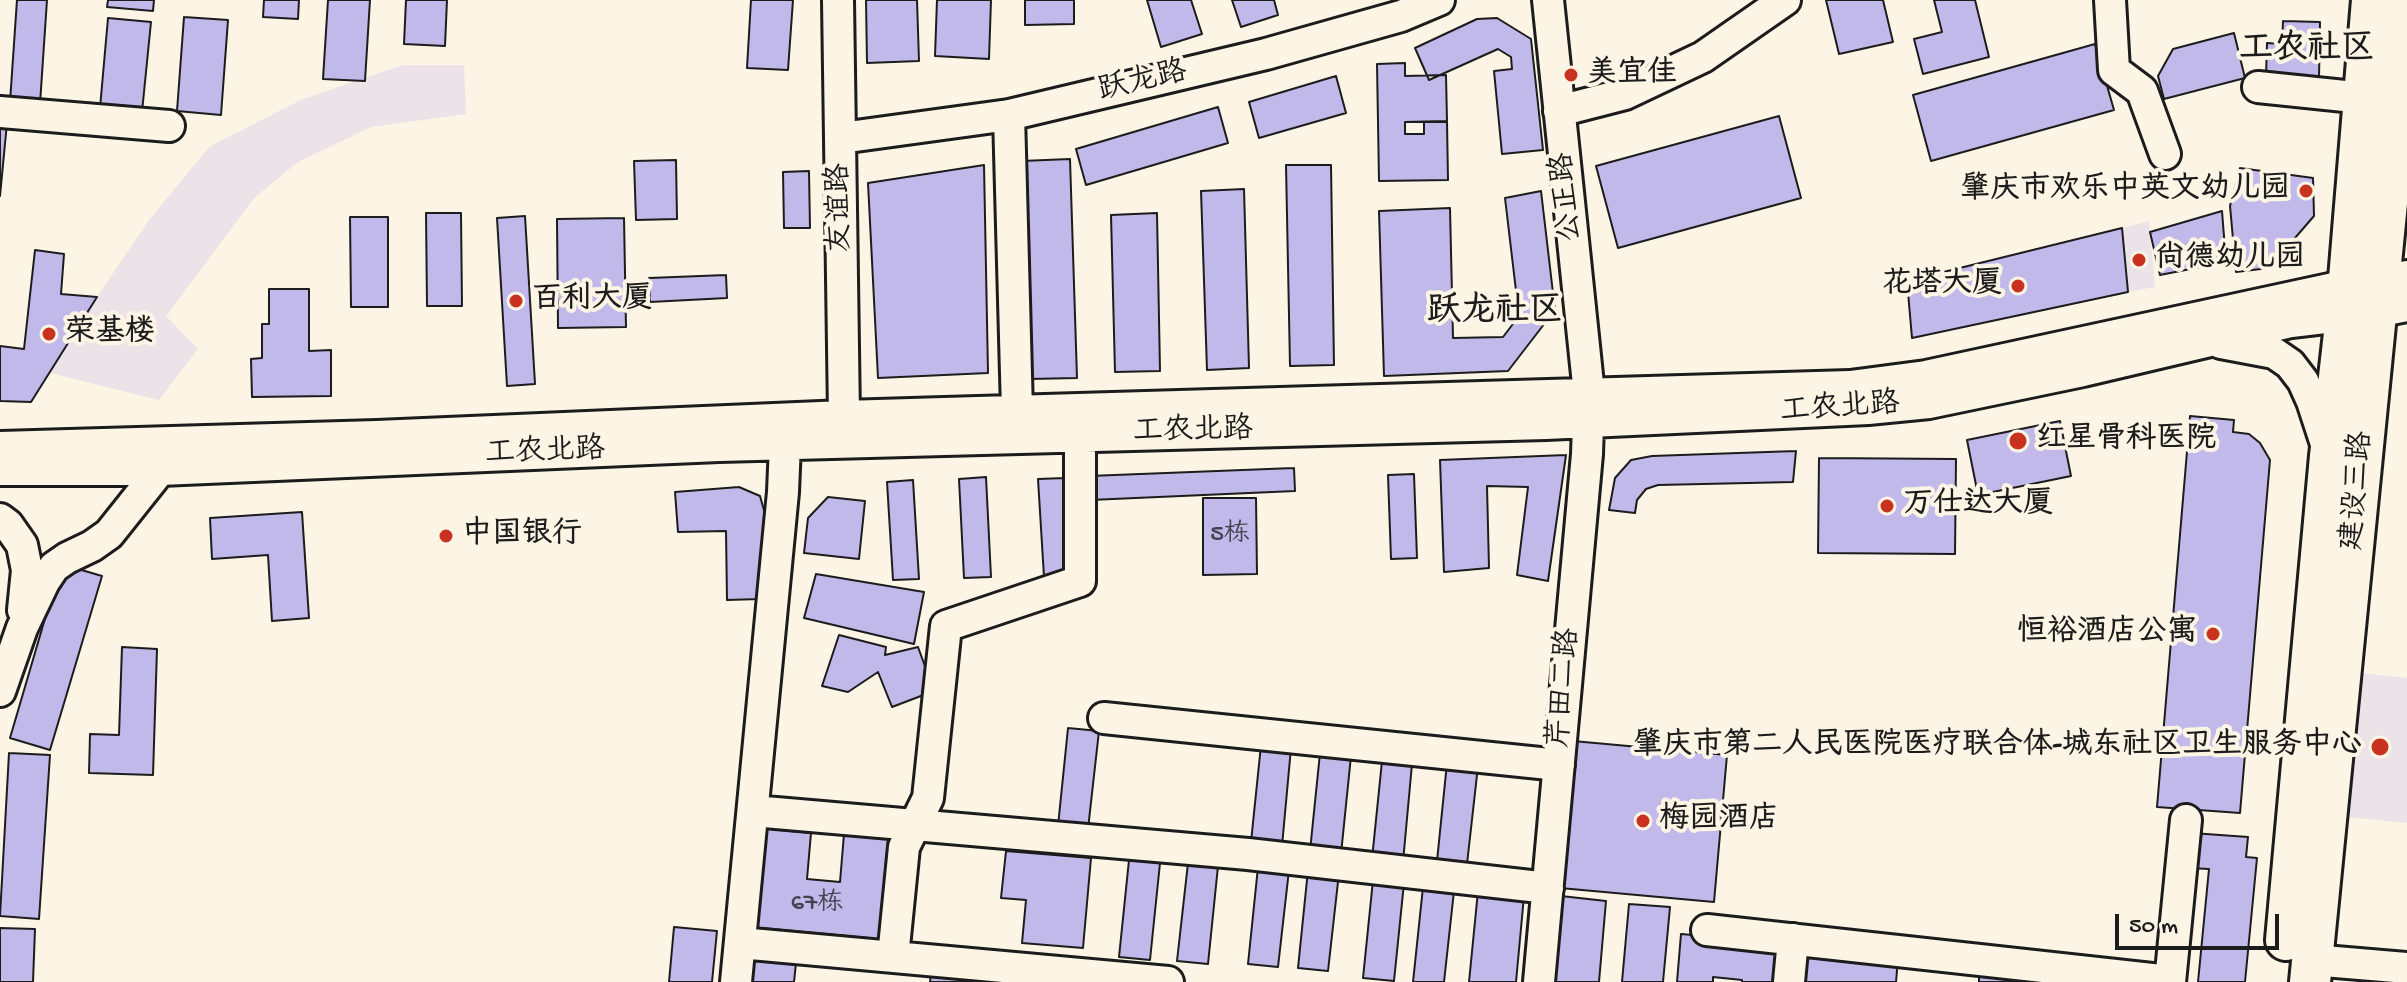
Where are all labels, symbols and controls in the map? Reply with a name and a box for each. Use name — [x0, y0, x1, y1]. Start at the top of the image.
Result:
district label: 工农社区 — [2239, 32, 2375, 72]
street label: 跃龙路 — [1095, 55, 1191, 111]
place label: 美宜佳 — [1587, 57, 1677, 93]
marker: 美宜佳 — [1562, 66, 1580, 84]
street label: 公正路 — [1546, 150, 1592, 244]
street label: 友谊路 — [823, 163, 861, 253]
place label: 肇庆市欢乐中英文幼儿园 — [1960, 173, 2290, 209]
marker: 肇庆市欢乐中英文幼儿园 — [2297, 182, 2315, 200]
place label: 尚德幼儿园 — [2155, 242, 2305, 278]
marker: 尚德幼儿园 — [2130, 251, 2148, 269]
place label: 花塔大厦 — [1882, 268, 2002, 304]
marker: 花塔大厦 — [2009, 277, 2027, 295]
place label: 百利大厦 — [532, 283, 652, 319]
marker: 百利大厦 — [507, 292, 525, 310]
district label: 跃龙社区 — [1427, 294, 1563, 334]
place label: 荣基楼 — [65, 316, 155, 352]
marker: 荣基楼 — [40, 325, 58, 343]
street label: 工农北路 — [1779, 388, 1901, 432]
street label: 工农北路 — [1133, 414, 1253, 452]
place label: 红星骨科医院 — [2036, 423, 2216, 459]
marker: 红星骨科医院 — [2007, 430, 2029, 452]
street label: 建设三路 — [2336, 430, 2382, 552]
street label: 工农北路 — [484, 434, 606, 474]
place label: 万仕达大厦 — [1903, 488, 2053, 524]
marker: 万仕达大厦 — [1878, 497, 1896, 515]
place label: 中国银行 — [462, 518, 582, 554]
house number: 5栋 — [1210, 520, 1250, 552]
marker: 中国银行 — [437, 527, 455, 545]
place label: 恒裕酒店公寓 — [2017, 616, 2197, 652]
marker: 恒裕酒店公寓 — [2204, 625, 2222, 643]
street label: 芹田二路 — [1543, 627, 1589, 749]
place label: 肇庆市第二人民医院医疗联合体-城东社区卫生服务中心 — [1633, 729, 2362, 765]
marker: 肇庆市第二人民医院医疗联合体-城东社区卫生服务中心 — [2369, 736, 2391, 758]
place label: 梅园酒店 — [1659, 803, 1779, 839]
marker: 梅园酒店 — [1634, 812, 1652, 830]
house number: 67栋 — [791, 889, 843, 921]
scale bar — [2119, 898, 2283, 948]
text: 50 m — [2129, 913, 2178, 942]

